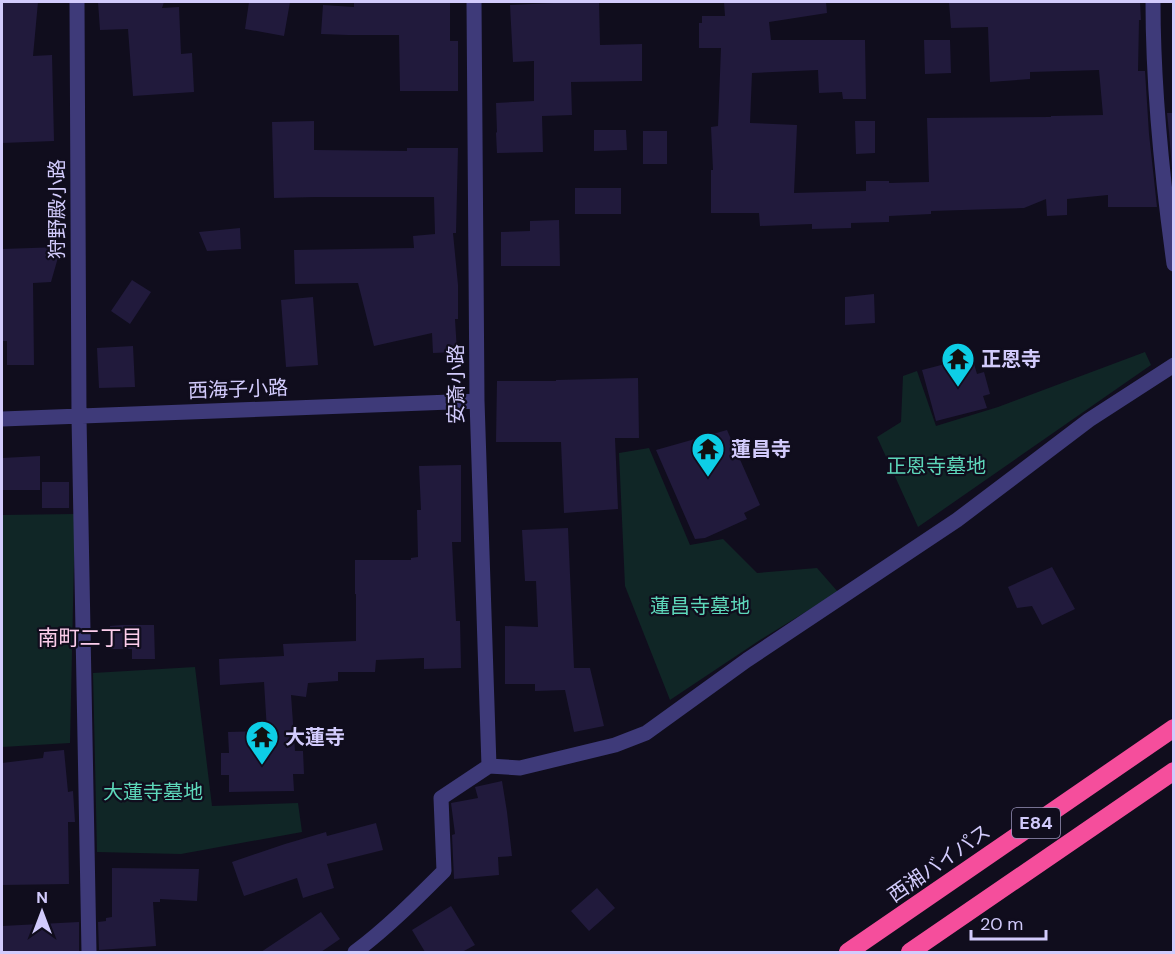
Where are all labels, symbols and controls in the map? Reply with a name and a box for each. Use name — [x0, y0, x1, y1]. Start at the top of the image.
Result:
street label: 狩野殿小路 — [44, 159, 70, 259]
temple icon: 正恩寺 — [940, 341, 976, 388]
street label: 安斎小路 — [443, 344, 469, 424]
place label: 正恩寺 — [981, 346, 1041, 372]
street label: 西海子小路 — [188, 374, 288, 404]
temple icon: 蓮昌寺 — [690, 431, 726, 478]
place label: 蓮昌寺 — [731, 436, 791, 462]
park label: 正恩寺墓地 — [886, 453, 986, 479]
park label: 蓮昌寺墓地 — [650, 593, 750, 619]
district label: 南町二丁目 — [38, 624, 143, 652]
temple icon: 大蓮寺 — [244, 719, 280, 766]
place label: 大蓮寺 — [285, 724, 345, 750]
park label: 大蓮寺墓地 — [103, 779, 203, 805]
road number: E84 — [1012, 808, 1060, 838]
street label: 西湘バイパス — [883, 818, 995, 908]
north arrow — [12, 882, 72, 942]
text: N — [36, 887, 48, 908]
scale bar — [971, 903, 1046, 941]
text: 20 m — [980, 912, 1023, 936]

